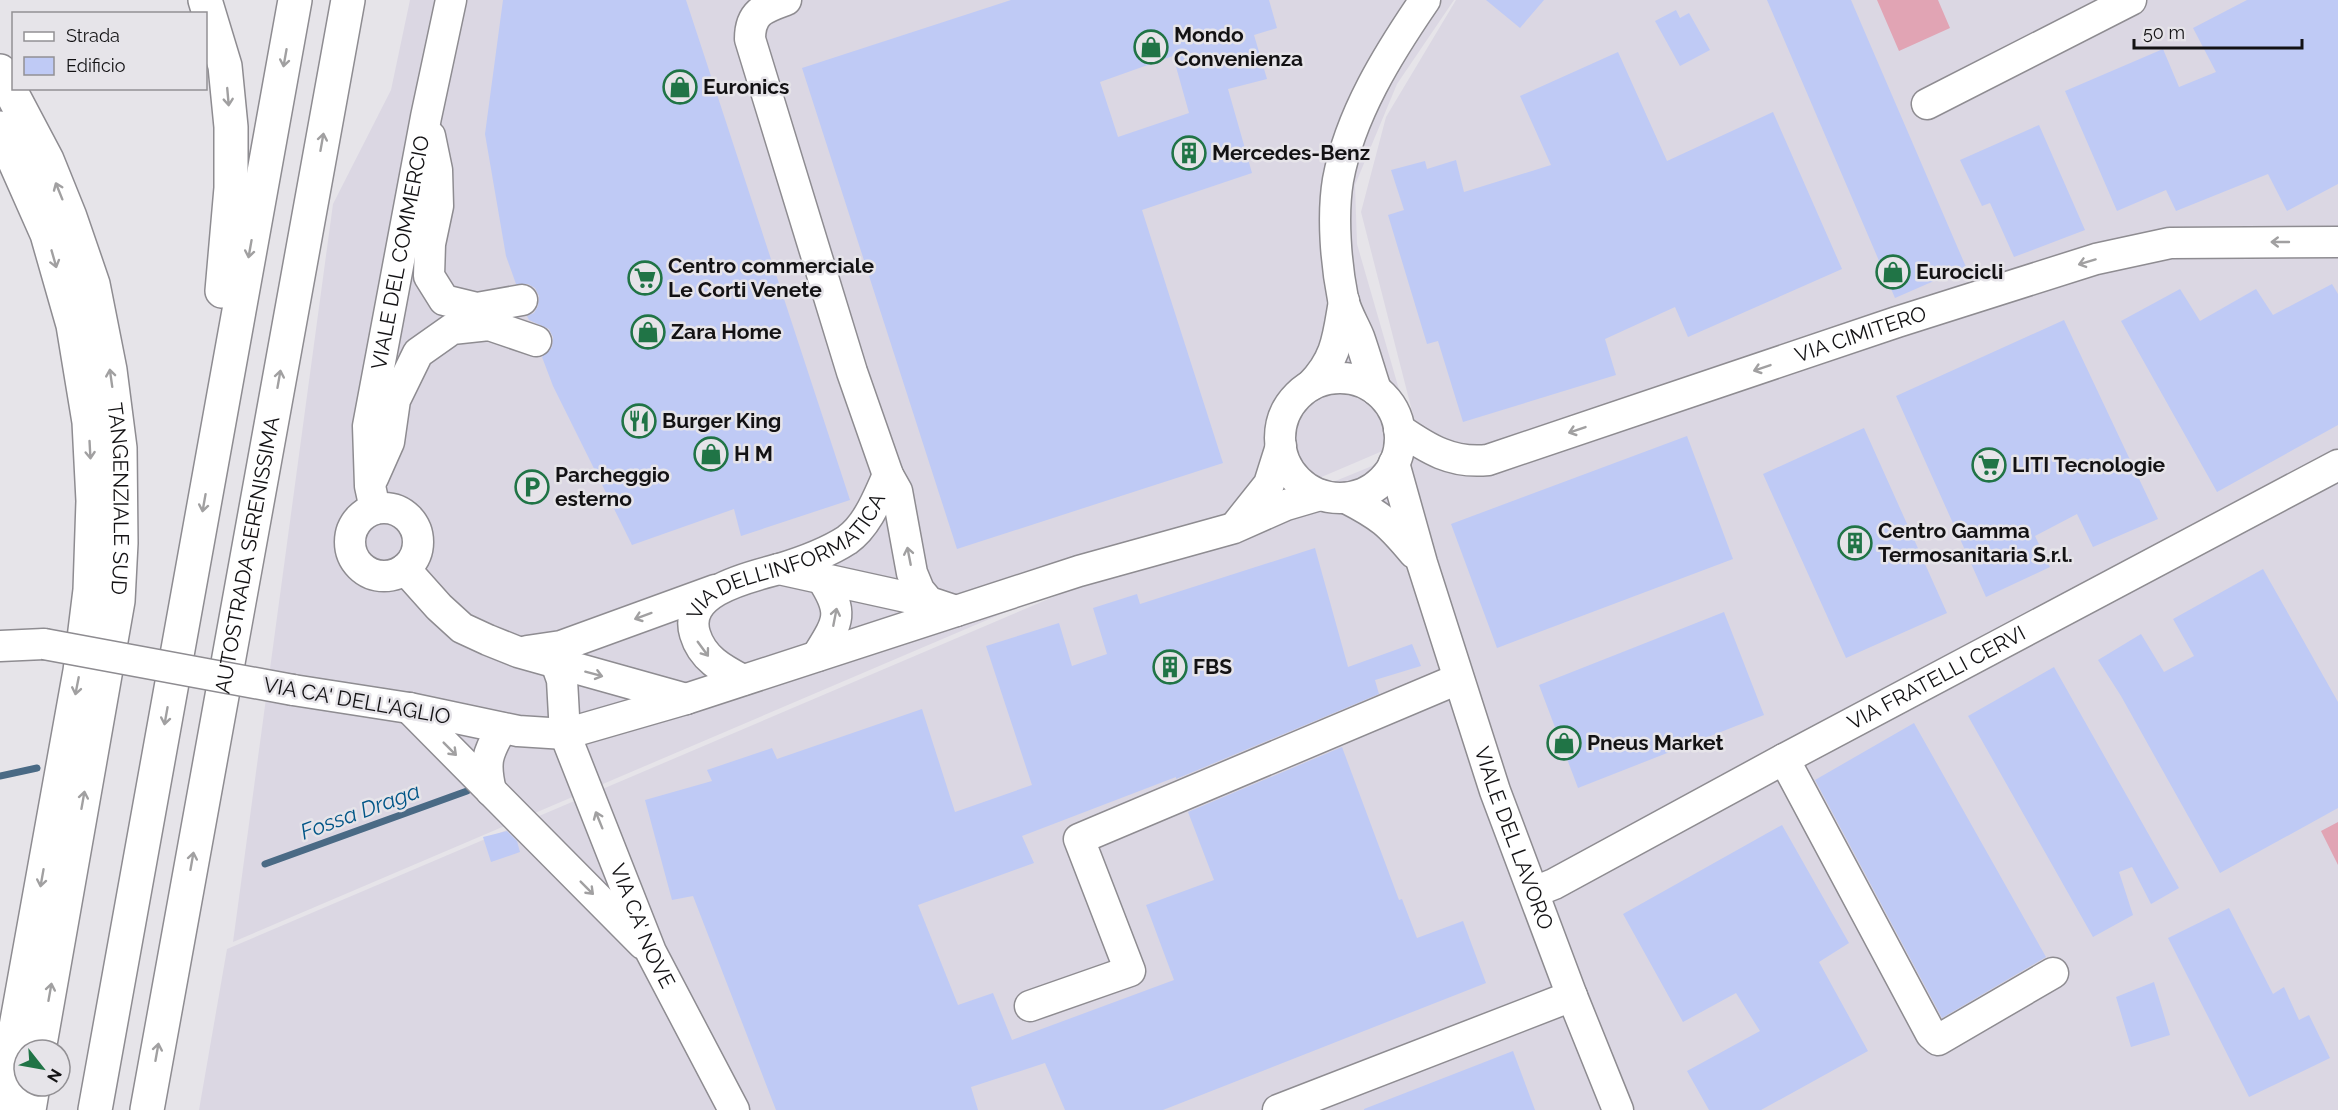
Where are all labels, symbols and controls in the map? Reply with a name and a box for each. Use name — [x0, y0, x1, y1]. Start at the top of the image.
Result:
legend — [12, 12, 207, 90]
scale bar — [2134, 12, 2302, 50]
place label: Mondo Convenienza — [1174, 22, 1303, 71]
text: 50 m — [2143, 22, 2185, 43]
text: Strada — [66, 25, 120, 46]
shop icon: Mondo Convenienza — [1133, 29, 1169, 65]
one-way arrow — [279, 47, 290, 67]
text: Edificio — [66, 55, 126, 76]
shop icon: Euronics — [662, 69, 698, 105]
place label: Euronics — [703, 74, 789, 99]
one-way arrow — [223, 87, 234, 107]
one-way arrow — [317, 133, 328, 153]
street label: VIALE DEL COMMERCIO — [366, 133, 434, 372]
building icon: Mercedes-Benz — [1171, 135, 1207, 171]
place label: Mercedes-Benz — [1212, 140, 1370, 165]
one-way arrow — [53, 182, 64, 200]
one-way arrow — [2270, 236, 2290, 248]
one-way arrow — [244, 239, 255, 259]
one-way arrow — [49, 249, 61, 268]
place label: Centro commerciale Le Corti Venete — [668, 253, 874, 302]
shop icon: Eurocicli — [1875, 254, 1911, 290]
one-way arrow — [2078, 257, 2097, 268]
place label: Eurocicli — [1916, 259, 2003, 284]
supermarket icon: Centro commerciale Le Corti Venete — [627, 260, 663, 296]
street label: VIA CIMITERO — [1792, 301, 1929, 367]
shop icon: Zara Home — [630, 314, 666, 350]
place label: Zara Home — [671, 319, 782, 344]
one-way arrow — [1752, 363, 1771, 374]
one-way arrow — [105, 369, 116, 388]
one-way arrow — [274, 370, 285, 390]
street label: TANGENZIALE SUD — [102, 401, 134, 596]
restaurant icon: Burger King — [621, 403, 657, 439]
place label: Burger King — [662, 408, 781, 433]
street label: AUTOSTRADA SERENISSIMA — [210, 414, 284, 695]
one-way arrow — [1568, 426, 1587, 437]
shop icon: H M — [693, 436, 729, 472]
one-way arrow — [85, 440, 96, 460]
place label: H M — [734, 441, 773, 466]
supermarket icon: LITI Tecnologie — [1971, 447, 2007, 483]
place label: LITI Tecnologie — [2012, 452, 2166, 477]
place label: Parcheggio esterno — [555, 462, 670, 511]
parking icon: Parcheggio esterno — [514, 469, 550, 505]
street label: VIA DELL'INFORMATICA — [681, 489, 890, 623]
one-way arrow — [198, 493, 209, 513]
place label: Centro Gamma Termosanitaria S.r.l. — [1878, 518, 2073, 567]
building icon: Centro Gamma Termosanitaria S.r.l. — [1837, 525, 1873, 561]
one-way arrow — [902, 547, 914, 566]
one-way arrow — [830, 608, 841, 627]
one-way arrow — [634, 612, 653, 623]
street label: VIA FRATELLI CERVI — [1843, 620, 2030, 735]
one-way arrow — [697, 641, 709, 657]
building icon: FBS — [1152, 649, 1188, 685]
place label: FBS — [1193, 654, 1232, 679]
one-way arrow — [584, 669, 603, 680]
street label: VIA CA' DELL'AGLIO — [262, 672, 452, 729]
one-way arrow — [71, 676, 82, 696]
one-way arrow — [160, 706, 171, 725]
shop icon: Pneus Market — [1546, 725, 1582, 761]
place label: Pneus Market — [1587, 730, 1724, 755]
one-way arrow — [443, 742, 457, 757]
street label: VIALE DEL LAVORO — [1470, 743, 1559, 933]
water label: Fossa Draga — [297, 777, 423, 845]
one-way arrow — [78, 791, 89, 811]
one-way arrow — [593, 811, 604, 829]
one-way arrow — [187, 851, 198, 871]
street label: VIA CA' NOVE — [605, 860, 681, 992]
one-way arrow — [36, 868, 47, 887]
one-way arrow — [580, 880, 595, 895]
one-way arrow — [45, 983, 56, 1003]
north arrow — [12, 1038, 72, 1098]
one-way arrow — [152, 1043, 163, 1063]
text: N — [43, 1065, 66, 1086]

